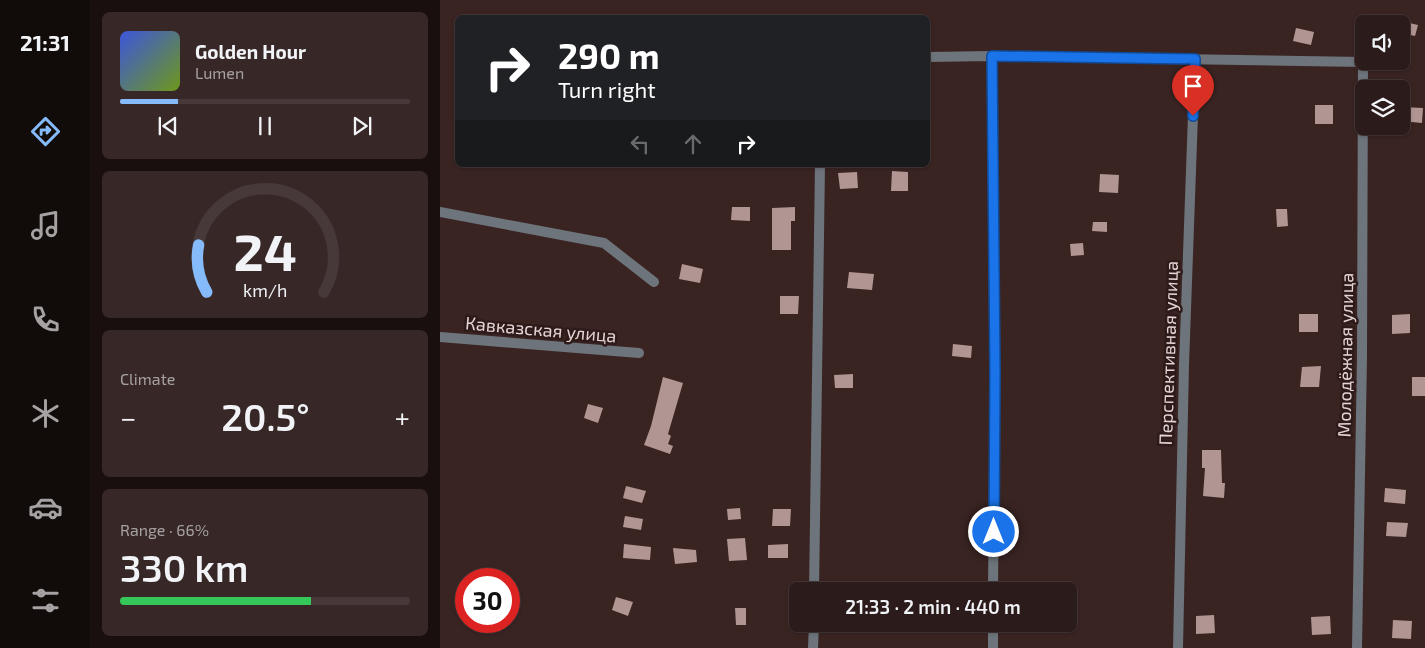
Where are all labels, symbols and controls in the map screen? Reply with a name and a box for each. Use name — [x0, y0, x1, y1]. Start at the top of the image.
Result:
map controls — [1355, 15, 1410, 135]
button: sound — [1355, 15, 1410, 70]
text: 21:31 — [20, 29, 70, 55]
text: 290 m — [558, 34, 659, 76]
icon: right — [475, 35, 540, 100]
text: Golden Hour — [195, 40, 306, 63]
text: Lumen — [195, 63, 244, 82]
pin — [1172, 65, 1214, 116]
icon: arrive — [1179, 72, 1207, 100]
text: Turn right — [558, 76, 656, 102]
button: layers — [1355, 80, 1410, 135]
icon: previous — [154, 112, 182, 140]
icon: pause — [251, 112, 279, 140]
icon: next — [348, 112, 376, 140]
icon: directions — [28, 114, 63, 149]
icon: left — [626, 130, 654, 158]
icon: ahead — [679, 130, 707, 158]
icon: right — [732, 130, 760, 158]
icon: music — [28, 208, 63, 243]
text: 24 — [233, 219, 297, 281]
street label: Перспективная улица — [1154, 260, 1182, 446]
street label: Молодёжная улица — [1333, 272, 1357, 438]
text: km/h — [243, 279, 287, 301]
icon: phone — [28, 302, 63, 337]
street label: Кавказская улица — [464, 311, 618, 347]
text: Climate — [120, 369, 175, 388]
text: 20.5° — [221, 393, 310, 439]
icon: climate — [28, 396, 63, 431]
text: − — [120, 400, 136, 434]
text: + — [395, 400, 410, 434]
icon: car — [28, 490, 63, 525]
position arrow — [967, 505, 1019, 557]
text: Range · 66% — [120, 520, 209, 539]
text: 330 km — [120, 544, 248, 590]
speed limit sign: 30 — [455, 568, 520, 633]
icon: filters — [28, 583, 63, 618]
text: 21:33 · 2 min · 440 m — [845, 595, 1021, 618]

